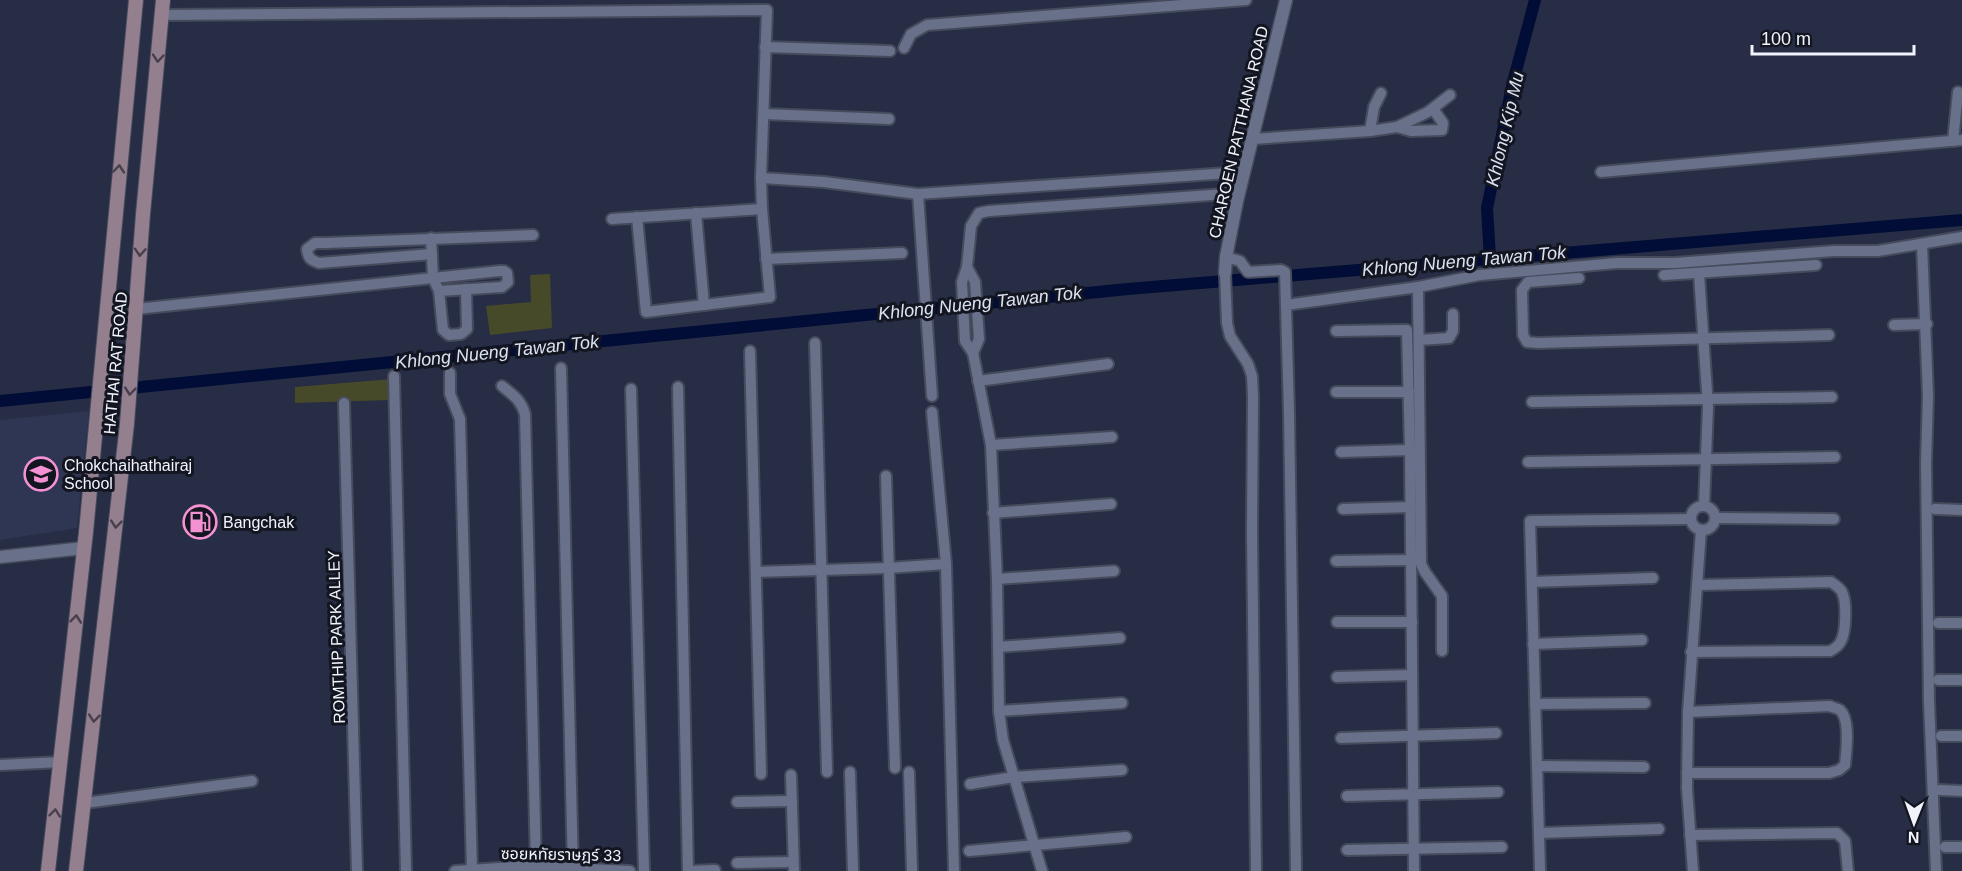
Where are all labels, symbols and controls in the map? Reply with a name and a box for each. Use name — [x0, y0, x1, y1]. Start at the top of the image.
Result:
scale bar — [1752, 18, 1914, 56]
street label: CHAROEN PATTHANA ROAD — [1206, 24, 1271, 240]
text: 100 m — [1761, 29, 1811, 49]
one-way arrow — [152, 54, 165, 63]
water label: Khlong Kip Mu — [1482, 70, 1528, 188]
one-way arrow — [112, 165, 125, 174]
water label: Khlong Nueng Tawan Tok — [1361, 242, 1568, 280]
one-way arrow — [134, 248, 147, 257]
water label: Khlong Nueng Tawan Tok — [877, 282, 1084, 324]
street label: HATHAI RAT ROAD — [101, 291, 130, 435]
water label: Khlong Nueng Tawan Tok — [394, 331, 601, 373]
one-way arrow — [124, 386, 137, 395]
school or university icon: Chokchaihathairaj School — [23, 456, 59, 492]
place label: Chokchaihathairaj School — [64, 457, 192, 492]
fuel station icon: Bangchak — [182, 504, 218, 540]
place label: Bangchak — [223, 514, 295, 531]
one-way arrow — [110, 519, 123, 528]
street label: ROMTHIP PARK ALLEY — [325, 550, 348, 724]
one-way arrow — [69, 614, 82, 624]
one-way arrow — [88, 713, 101, 722]
north arrow — [1884, 793, 1944, 853]
one-way arrow — [48, 808, 61, 817]
text: N — [1908, 829, 1920, 846]
street label: ซอยหทัยราษฎร์ 33 — [501, 845, 621, 864]

